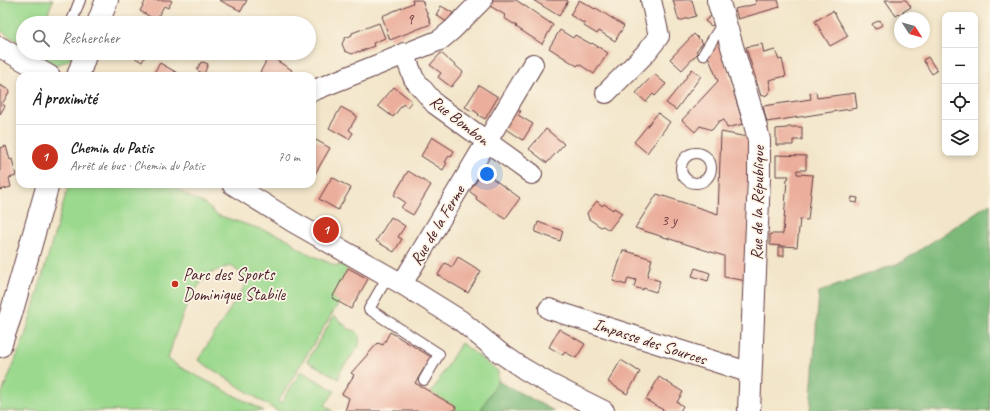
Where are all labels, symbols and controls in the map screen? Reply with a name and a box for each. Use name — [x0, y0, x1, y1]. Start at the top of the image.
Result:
house number: 9 — [407, 10, 415, 29]
north arrow — [894, 12, 930, 48]
map controls — [942, 12, 978, 156]
button: + — [942, 12, 978, 48]
search box — [16, 16, 316, 60]
icon: search — [30, 27, 52, 49]
text: Rechercher — [62, 29, 120, 48]
button: − — [942, 48, 978, 84]
button: locate — [942, 84, 978, 120]
text: À proximité — [32, 88, 97, 109]
street label: Rue Bombon — [426, 91, 495, 151]
button: layers — [942, 120, 978, 156]
text: Chemin du Patis — [70, 139, 153, 158]
street label: Rue de la République — [746, 144, 769, 260]
text: 1 — [42, 149, 48, 165]
text: 70 m — [278, 149, 300, 165]
text: Arrêt de bus · Chemin du Patis — [70, 158, 205, 174]
your location — [477, 164, 497, 184]
street label: Rue de la Ferme — [405, 180, 470, 269]
house number: 3 y — [661, 211, 679, 230]
pin: 1 — [313, 215, 339, 245]
place label: Parc des Sports Dominique Stabile — [183, 264, 287, 305]
marker: Parc des Sports Dominique Stabile — [170, 279, 180, 289]
street label: Impasse des Sources — [591, 313, 711, 370]

